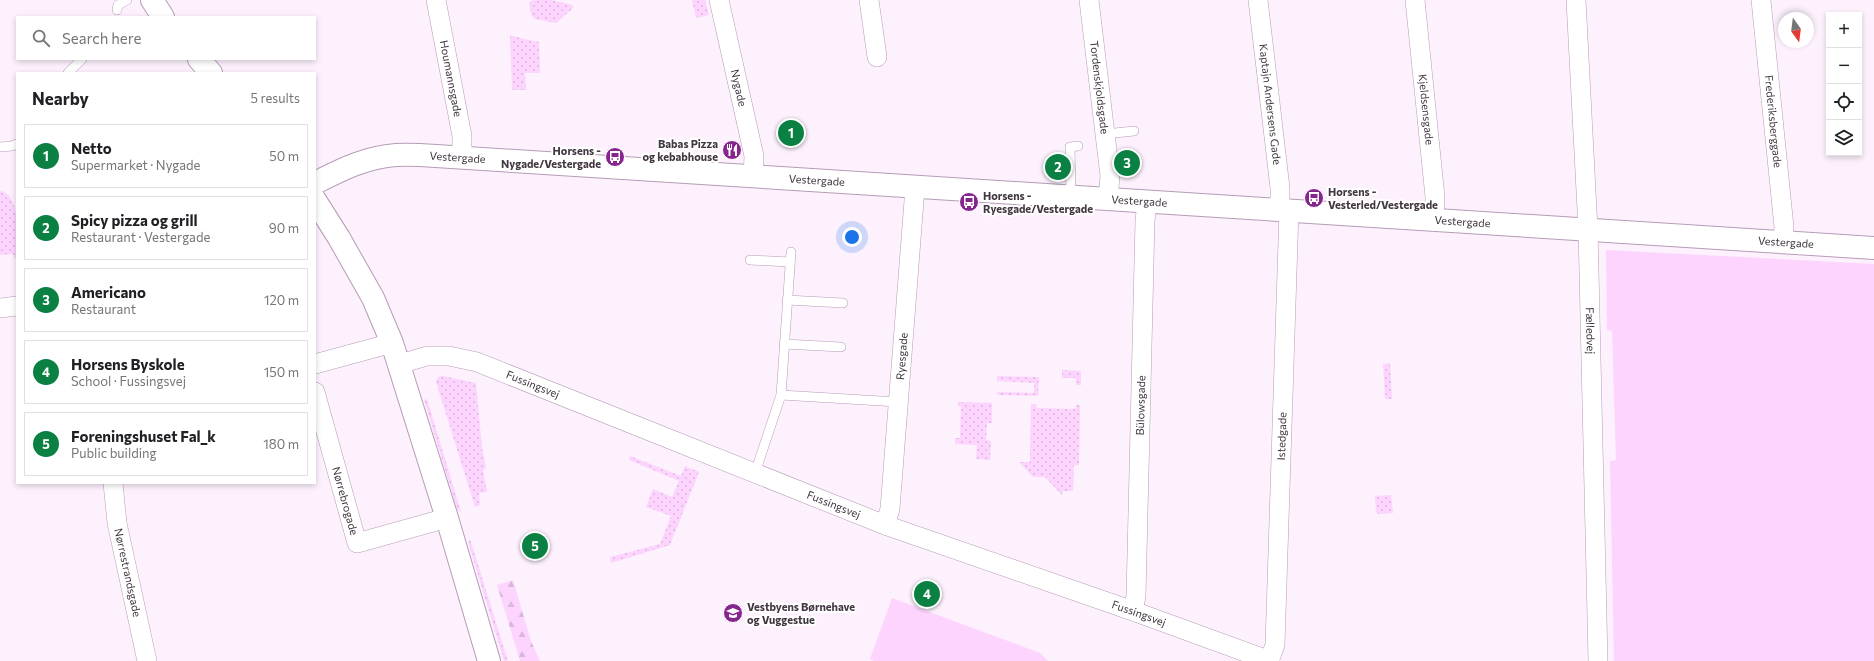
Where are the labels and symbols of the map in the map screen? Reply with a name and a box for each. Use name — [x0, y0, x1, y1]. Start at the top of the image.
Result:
north arrow — [1778, 12, 1814, 48]
street label: Houmannsgade — [438, 39, 465, 118]
street label: Tordenskjoldsgade — [1088, 40, 1112, 135]
street label: Kaptajn Andersens Gade — [1257, 43, 1284, 166]
street label: Nygade — [729, 68, 750, 108]
street label: Kjeldsensgade — [1417, 73, 1437, 146]
street label: Frederiksberggade — [1763, 74, 1785, 168]
pin: 1 — [778, 118, 804, 148]
place label: Babas Pizza og kebabhouse — [643, 137, 718, 163]
restaurant icon: Babas Pizza og kebabhouse — [721, 139, 743, 161]
place label: Horsens - Nygade/Vestergade — [501, 144, 601, 170]
bus stop icon: Horsens - Nygade/Vestergade — [604, 146, 626, 168]
pin: 3 — [1114, 148, 1140, 178]
street label: Vestergade — [429, 149, 486, 165]
pin: 2 — [1045, 152, 1071, 182]
street label: Vestergade — [789, 172, 845, 188]
place label: Horsens - Vesterled/Vestergade — [1328, 185, 1438, 211]
bus stop icon: Horsens - Vesterled/Vestergade — [1303, 187, 1325, 209]
place label: Horsens - Ryesgade/Vestergade — [983, 189, 1093, 215]
bus stop icon: Horsens - Ryesgade/Vestergade — [958, 191, 980, 213]
street label: Vestergade — [1111, 192, 1168, 209]
street label: Vestergade — [1434, 213, 1491, 229]
your location — [842, 227, 862, 247]
street label: Vestergade — [1758, 234, 1815, 250]
street label: Fælledvej — [1584, 307, 1598, 354]
street label: Ryesgade — [893, 332, 910, 380]
street label: Fussingsvej — [504, 367, 562, 400]
street label: Bülowsgade — [1133, 375, 1147, 436]
street label: Istedgade — [1274, 412, 1289, 461]
street label: Nørrebrogade — [330, 465, 362, 537]
street label: Fussingsvej — [805, 488, 863, 521]
street label: Nørrestrandsgade — [112, 527, 144, 618]
pin: 5 — [522, 531, 548, 561]
pin: 4 — [914, 579, 940, 609]
street label: Fussingsvej — [1110, 597, 1168, 629]
place label: Vestbyens Børnehave og Vuggestue — [747, 600, 855, 626]
school or university icon: Vestbyens Børnehave og Vuggestue — [722, 602, 744, 624]

